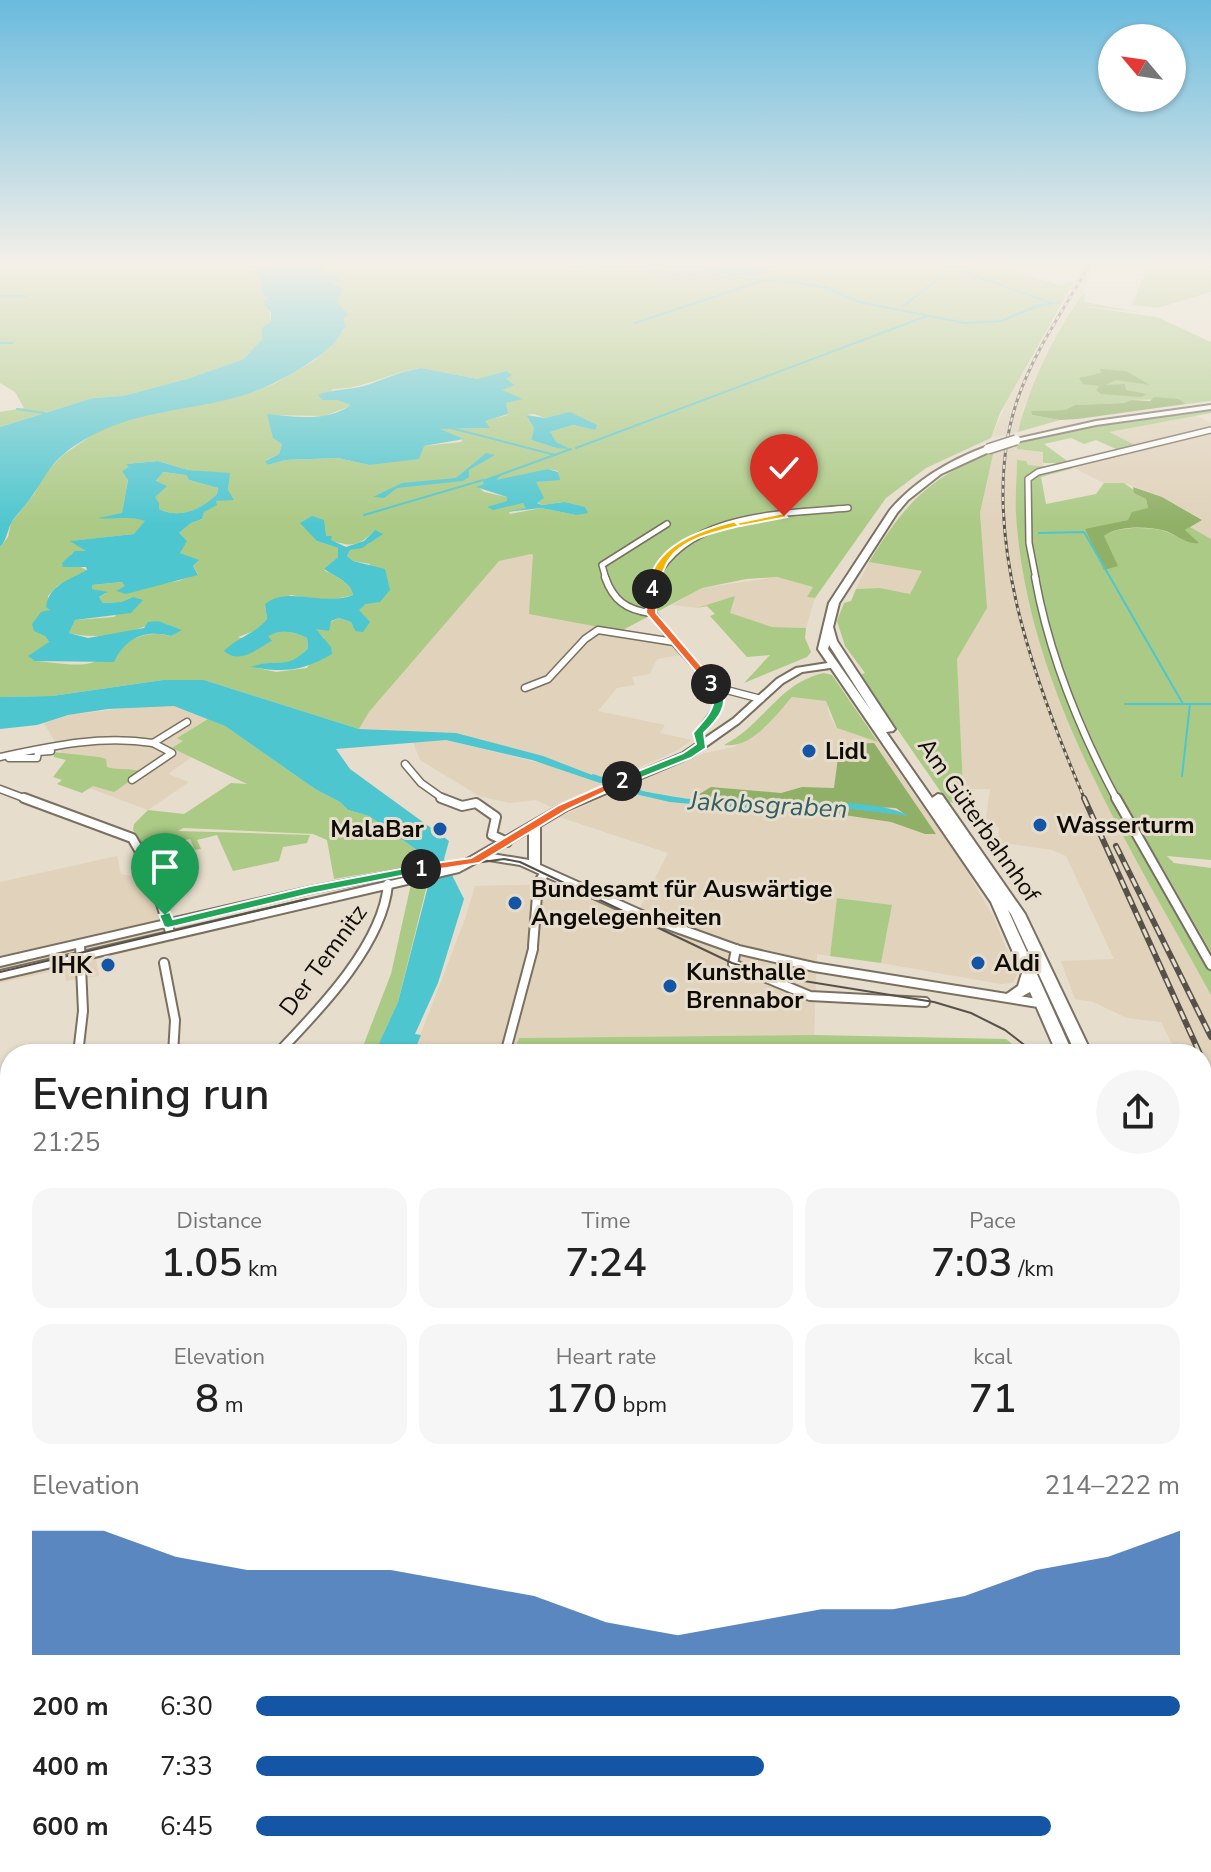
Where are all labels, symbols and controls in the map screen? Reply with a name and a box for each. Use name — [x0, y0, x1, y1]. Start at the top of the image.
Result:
north arrow — [1098, 24, 1186, 112]
map controls — [1098, 24, 1186, 112]
pin — [750, 434, 818, 516]
icon: check — [762, 446, 806, 490]
pin: 4 — [632, 569, 672, 609]
text: 4 — [645, 574, 659, 604]
pin: 3 — [691, 664, 731, 704]
text: 3 — [704, 669, 718, 699]
street label: Am Güterbahnhof — [910, 732, 1048, 909]
place label: Lidl — [825, 735, 867, 767]
marker: Lidl — [800, 742, 818, 760]
pin: 2 — [602, 761, 642, 801]
text: 2 — [615, 766, 629, 796]
water label: Jakobsgraben — [686, 783, 848, 827]
place label: Wasserturm — [1056, 809, 1194, 841]
place label: MalaBar — [330, 813, 425, 845]
marker: Wasserturm — [1031, 816, 1049, 834]
marker: MalaBar — [431, 820, 449, 838]
pin — [131, 833, 199, 915]
icon: arrive — [143, 845, 187, 889]
pin: 1 — [401, 849, 441, 889]
text: 1 — [414, 854, 428, 884]
place label: Bundesamt für Auswärtige Angelegenheiten — [531, 873, 832, 933]
marker: Bundesamt für Auswärtige Angelegenheiten — [506, 894, 524, 912]
street label: Der Temnitz — [272, 898, 374, 1022]
place label: Aldi — [994, 947, 1040, 979]
place label: IHK — [51, 949, 93, 981]
marker: Aldi — [969, 954, 987, 972]
marker: IHK — [99, 956, 117, 974]
place label: Kunsthalle Brennabor — [686, 956, 806, 1016]
marker: Kunsthalle Brennabor — [661, 977, 679, 995]
text: Evening run — [32, 1065, 270, 1125]
button: share — [1096, 1070, 1180, 1154]
text: 21:25 — [32, 1125, 100, 1160]
text: Distance — [177, 1206, 262, 1236]
text: Time — [582, 1206, 630, 1236]
text: Pace — [969, 1206, 1016, 1236]
text: 1.05 — [161, 1236, 242, 1290]
text: 7:24 — [565, 1236, 647, 1290]
text: 7:03 — [931, 1236, 1013, 1290]
text: km — [242, 1254, 278, 1284]
text: /km — [1013, 1254, 1054, 1284]
text: Elevation — [174, 1342, 265, 1372]
text: Heart rate — [556, 1342, 656, 1372]
text: kcal — [973, 1342, 1012, 1372]
text: 8 — [195, 1372, 219, 1426]
text: 170 — [545, 1372, 617, 1426]
text: 71 — [969, 1372, 1017, 1426]
text: m — [219, 1390, 244, 1420]
text: bpm — [617, 1390, 667, 1420]
text: Elevation — [32, 1468, 140, 1503]
text: 214–222 m — [1044, 1468, 1180, 1503]
text: 200 m — [32, 1689, 109, 1724]
text: 6:30 — [160, 1689, 213, 1724]
text: 400 m — [32, 1749, 109, 1784]
text: 7:33 — [160, 1749, 213, 1784]
text: 600 m — [32, 1809, 109, 1844]
text: 6:45 — [160, 1809, 213, 1844]

